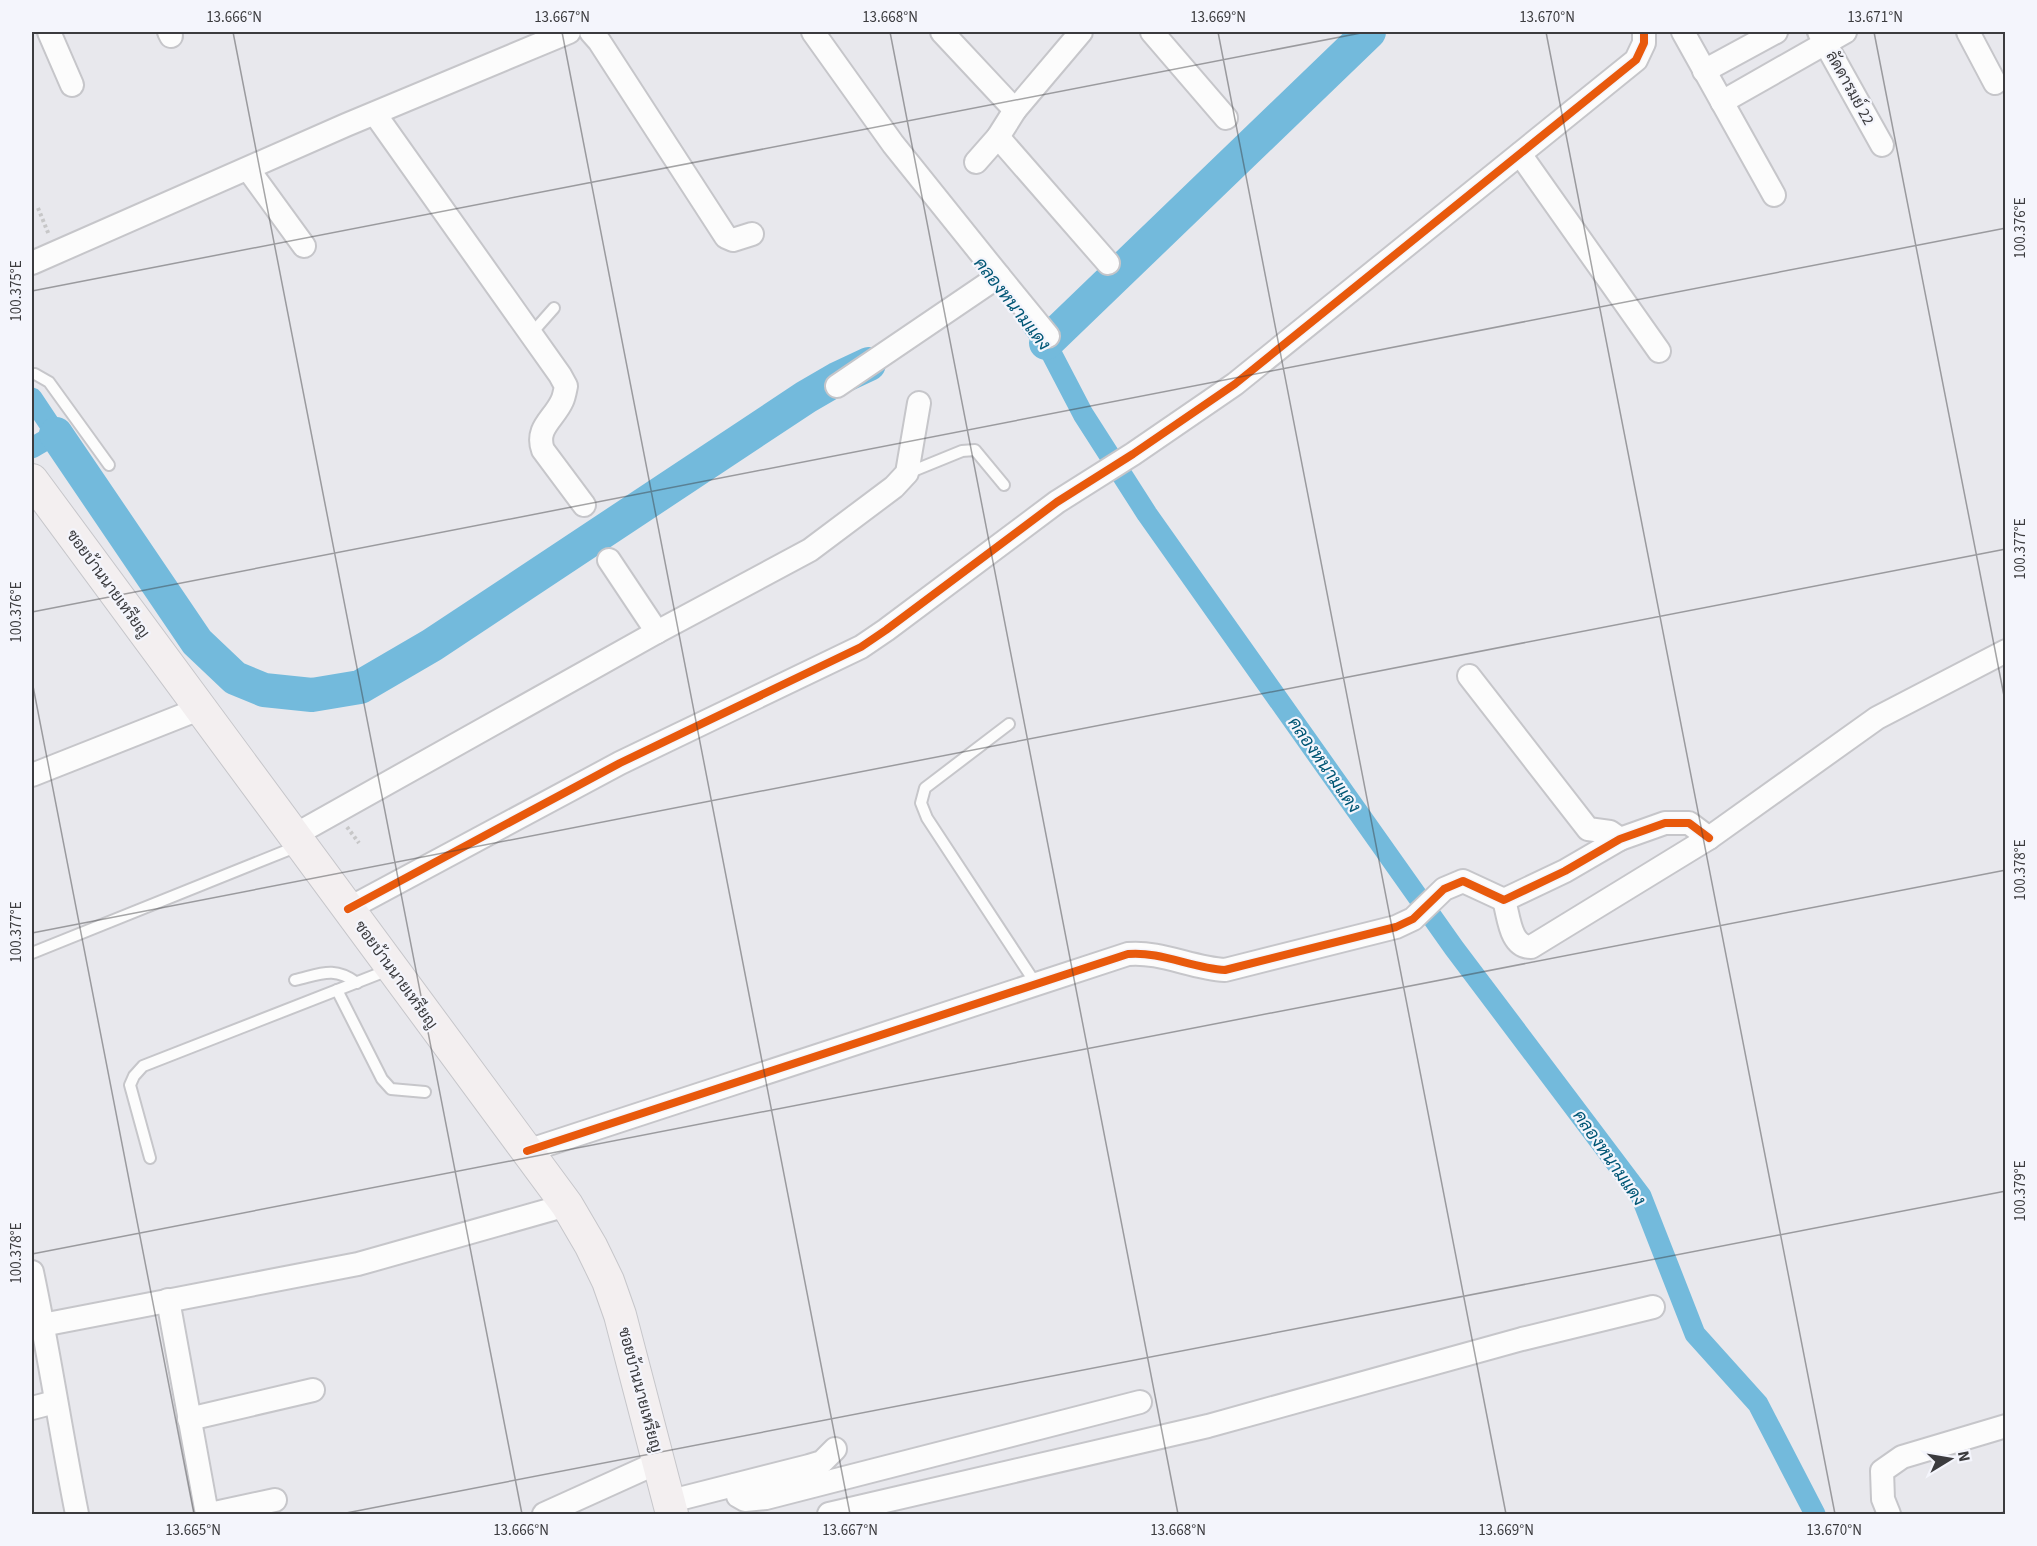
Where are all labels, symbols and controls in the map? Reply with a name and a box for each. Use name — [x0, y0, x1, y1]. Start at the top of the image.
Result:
text: 13.666°N — [206, 7, 262, 28]
text: 13.667°N — [534, 7, 590, 28]
text: 13.668°N — [862, 7, 918, 28]
text: 13.669°N — [1190, 7, 1246, 28]
text: 13.670°N — [1519, 7, 1575, 28]
text: 13.671°N — [1847, 7, 1903, 28]
street label: ลัดดารมย์ 22 — [1821, 46, 1881, 129]
text: 100.376°E — [2010, 197, 2031, 259]
water label: คลองหนามแดง — [968, 252, 1056, 356]
text: 100.375°E — [6, 260, 27, 322]
text: 100.377°E — [2010, 518, 2031, 580]
street label: ซอยบ้านนายเหรียญ — [61, 525, 156, 643]
text: 100.376°E — [6, 581, 27, 643]
water label: คลองหนามแดง — [1282, 712, 1366, 818]
text: 100.378°E — [2010, 839, 2031, 901]
text: 100.377°E — [6, 901, 27, 963]
street label: ซอยบ้านนายเหรียญ — [349, 916, 444, 1034]
water label: คลองหนามแดง — [1567, 1105, 1651, 1211]
text: 100.379°E — [2010, 1160, 2031, 1222]
text: 100.378°E — [6, 1222, 27, 1284]
street label: ซอยบ้านนายเหรียญ — [613, 1325, 668, 1455]
north arrow — [1920, 1429, 1980, 1489]
text: N — [1952, 1449, 1976, 1464]
text: 13.665°N — [165, 1520, 221, 1541]
text: 13.666°N — [493, 1520, 549, 1541]
text: 13.667°N — [822, 1520, 878, 1541]
text: 13.668°N — [1150, 1520, 1206, 1541]
text: 13.669°N — [1478, 1520, 1534, 1541]
text: 13.670°N — [1806, 1520, 1862, 1541]

